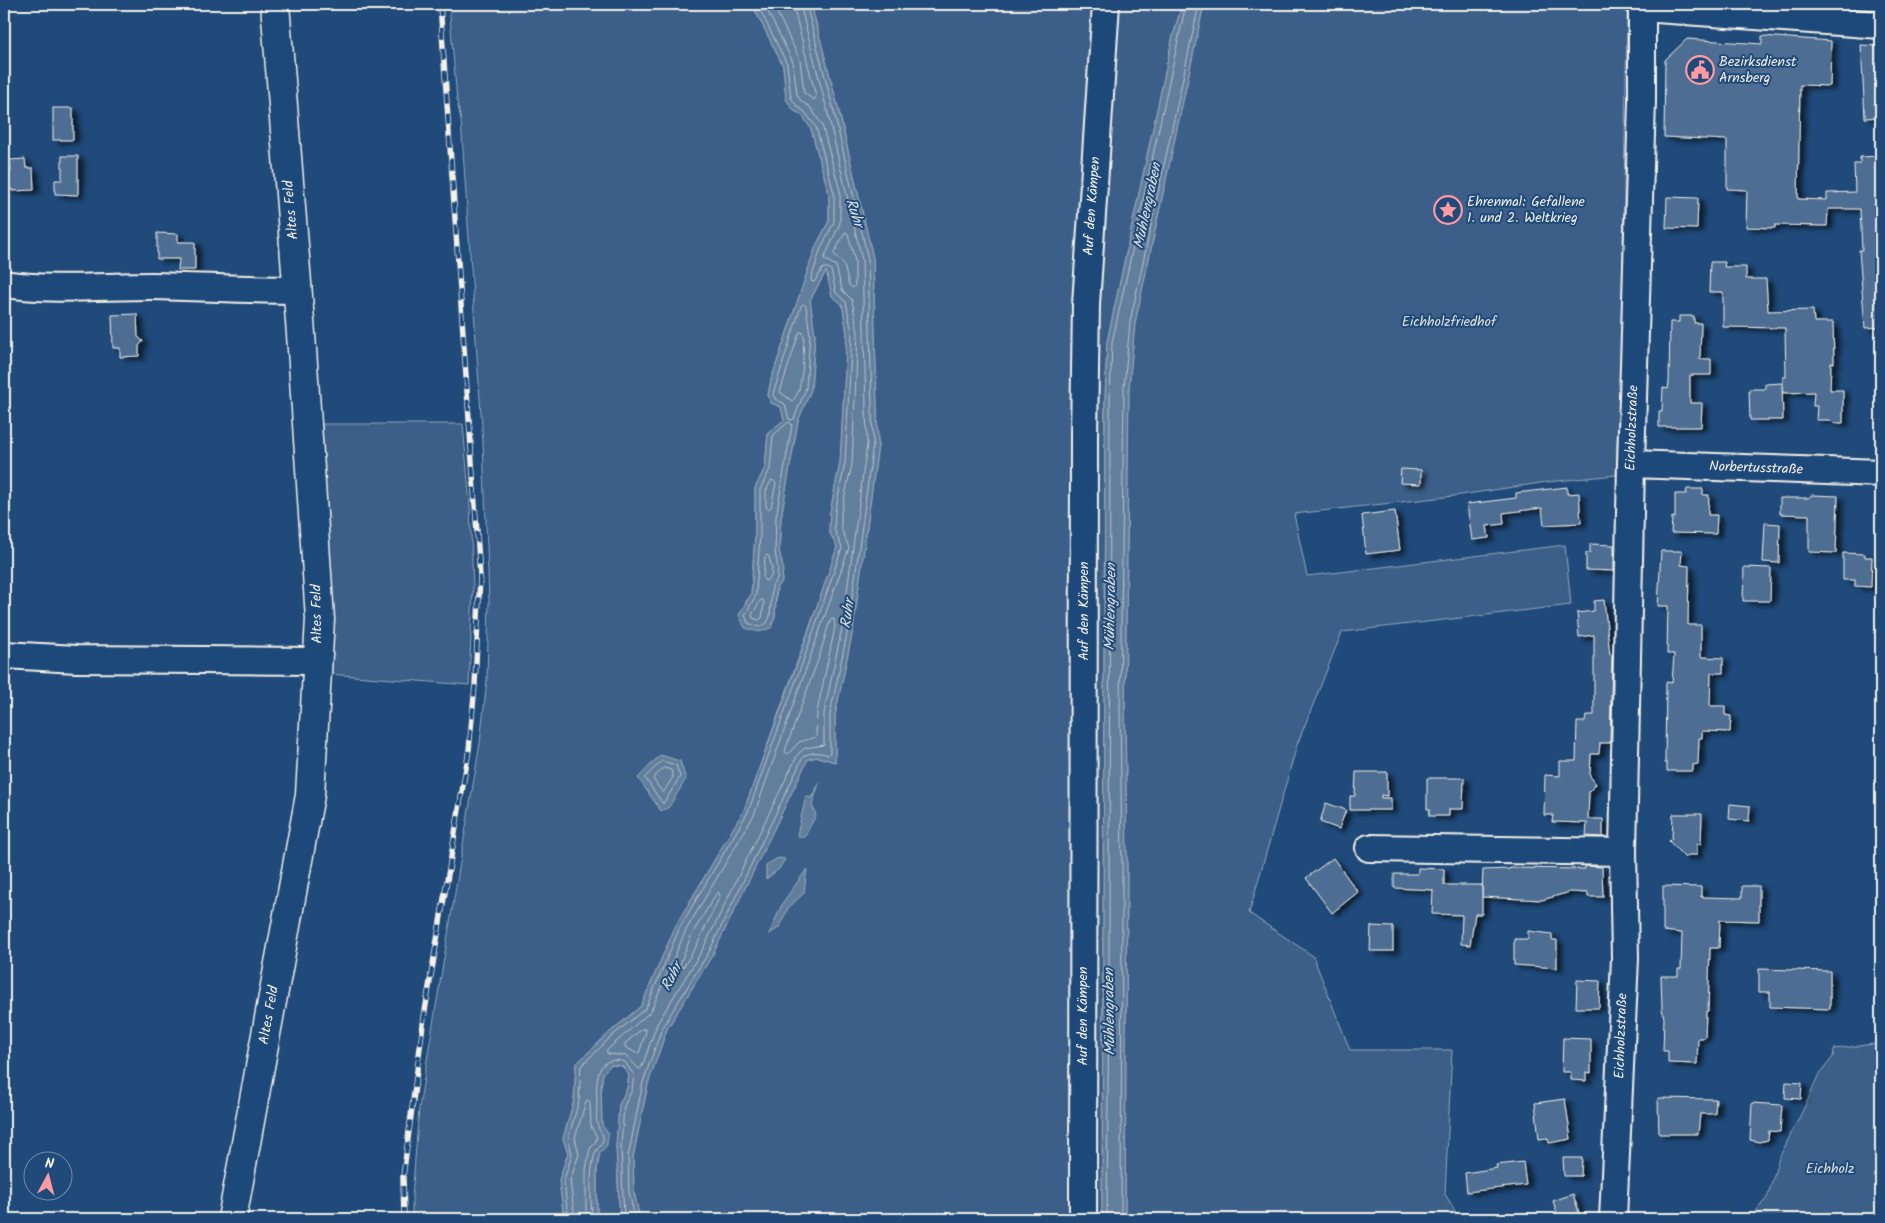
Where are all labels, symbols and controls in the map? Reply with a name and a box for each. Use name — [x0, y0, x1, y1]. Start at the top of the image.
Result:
place label: Bezirksdienst Arnsberg — [1719, 51, 1797, 89]
public building icon: Bezirksdienst Arnsberg — [1685, 55, 1715, 85]
street label: Auf den Kämpen — [1078, 156, 1106, 256]
water label: Mühlengraben — [1127, 160, 1169, 251]
street label: Altes Feld — [277, 179, 305, 240]
place label: Ehrenmal: Gefallene 1. und 2. Weltkrieg — [1467, 191, 1586, 229]
place icon: Ehrenmal: Gefallene 1. und 2. Weltkrieg — [1433, 195, 1463, 225]
water label: Ruhr — [838, 196, 871, 233]
park label: Eichholzfriedhof — [1402, 311, 1498, 333]
street label: Eichholzstraße — [1620, 384, 1645, 471]
street label: Norbertusstraße — [1709, 455, 1804, 481]
street label: Auf den Kämpen — [1073, 562, 1095, 660]
water label: Mühlengraben — [1098, 562, 1124, 651]
street label: Altes Feld — [305, 583, 329, 644]
water label: Ruhr — [834, 595, 862, 630]
water label: Ruhr — [655, 956, 691, 995]
street label: Auf den Kämpen — [1072, 967, 1094, 1065]
water label: Mühlengraben — [1097, 967, 1123, 1056]
street label: Altes Feld — [253, 983, 285, 1046]
street label: Eichholzstraße — [1609, 992, 1634, 1079]
north arrow — [22, 1150, 72, 1200]
text: N — [44, 1153, 55, 1176]
park label: Eichholz — [1806, 1158, 1854, 1180]

